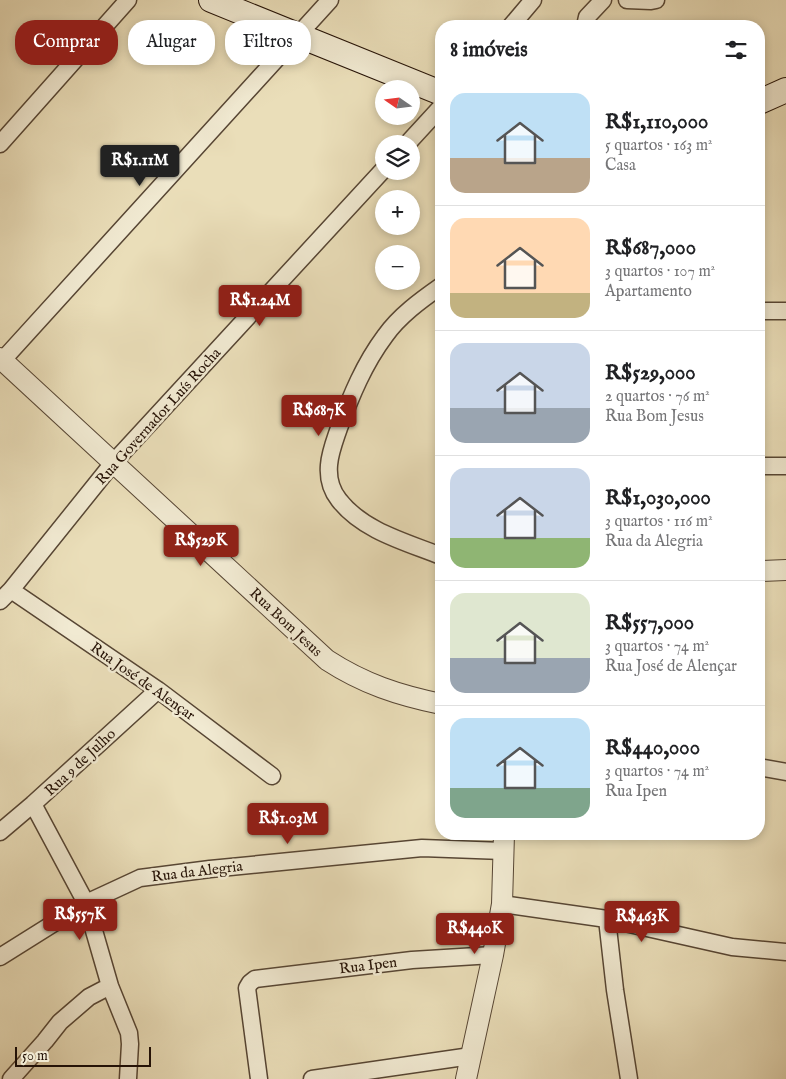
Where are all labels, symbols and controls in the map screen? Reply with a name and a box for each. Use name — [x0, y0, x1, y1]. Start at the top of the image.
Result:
chip: Comprar — [15, 20, 118, 65]
chip: Alugar — [128, 20, 215, 65]
chip: Filtros — [225, 20, 311, 65]
icon: filters — [722, 36, 750, 64]
text: 8 imóveis — [450, 37, 528, 64]
north arrow — [375, 80, 420, 125]
map controls — [375, 80, 420, 290]
text: R$1,110,000 — [605, 109, 708, 136]
icon: home — [490, 113, 550, 173]
button: layers — [375, 135, 420, 180]
text: 5 quartos · 163 m² — [605, 136, 713, 156]
pin: R$1.11M — [94, 144, 186, 187]
text: R$1.11M — [111, 151, 169, 171]
text: Casa — [605, 156, 636, 176]
button: + — [375, 190, 420, 235]
text: R$687,000 — [605, 235, 696, 262]
icon: home — [490, 238, 550, 298]
button: − — [375, 245, 420, 290]
text: 3 quartos · 107 m² — [605, 262, 715, 282]
text: Apartamento — [605, 282, 692, 302]
pin: R$1.24M — [214, 284, 306, 327]
text: R$1.24M — [230, 291, 290, 311]
street label: Rua Governador Luís Rocha — [92, 343, 225, 489]
text: R$529,000 — [605, 360, 696, 387]
icon: home — [490, 363, 550, 423]
text: 2 quartos · 76 m² — [605, 387, 710, 407]
pin: R$687K — [278, 394, 360, 437]
text: R$687K — [292, 401, 346, 421]
text: Rua Bom Jesus — [605, 407, 704, 427]
text: R$1,030,000 — [605, 485, 711, 512]
icon: home — [490, 488, 550, 548]
text: 3 quartos · 116 m² — [605, 512, 713, 532]
pin: R$529K — [160, 524, 242, 567]
text: R$529K — [175, 531, 227, 551]
text: Rua da Alegria — [605, 532, 703, 552]
street label: Rua Bom Jesus — [245, 584, 326, 661]
text: R$557,000 — [605, 610, 694, 637]
icon: home — [490, 613, 550, 673]
text: 3 quartos · 74 m² — [605, 637, 709, 657]
street label: Rua José de Alençar — [87, 638, 199, 725]
text: Rua José de Alençar — [605, 657, 737, 677]
street label: Rua 9 de Julho — [41, 725, 120, 800]
text: R$440,000 — [605, 735, 700, 762]
icon: home — [490, 738, 550, 798]
text: 3 quartos · 74 m² — [605, 762, 709, 782]
text: Rua Ipen — [605, 782, 667, 802]
pin: R$1.03M — [242, 802, 334, 845]
text: R$1.03M — [258, 809, 318, 829]
street label: Rua da Alegria — [150, 856, 244, 887]
pin: R$557K — [39, 898, 121, 941]
pin: R$463K — [601, 900, 683, 943]
text: R$557K — [54, 905, 106, 925]
text: R$463K — [615, 907, 669, 927]
pin: R$440K — [434, 912, 516, 955]
text: R$440K — [447, 919, 503, 939]
street label: Rua Ipen — [338, 953, 398, 978]
scale bar — [15, 1044, 151, 1067]
text: 50 m — [22, 1047, 48, 1065]

